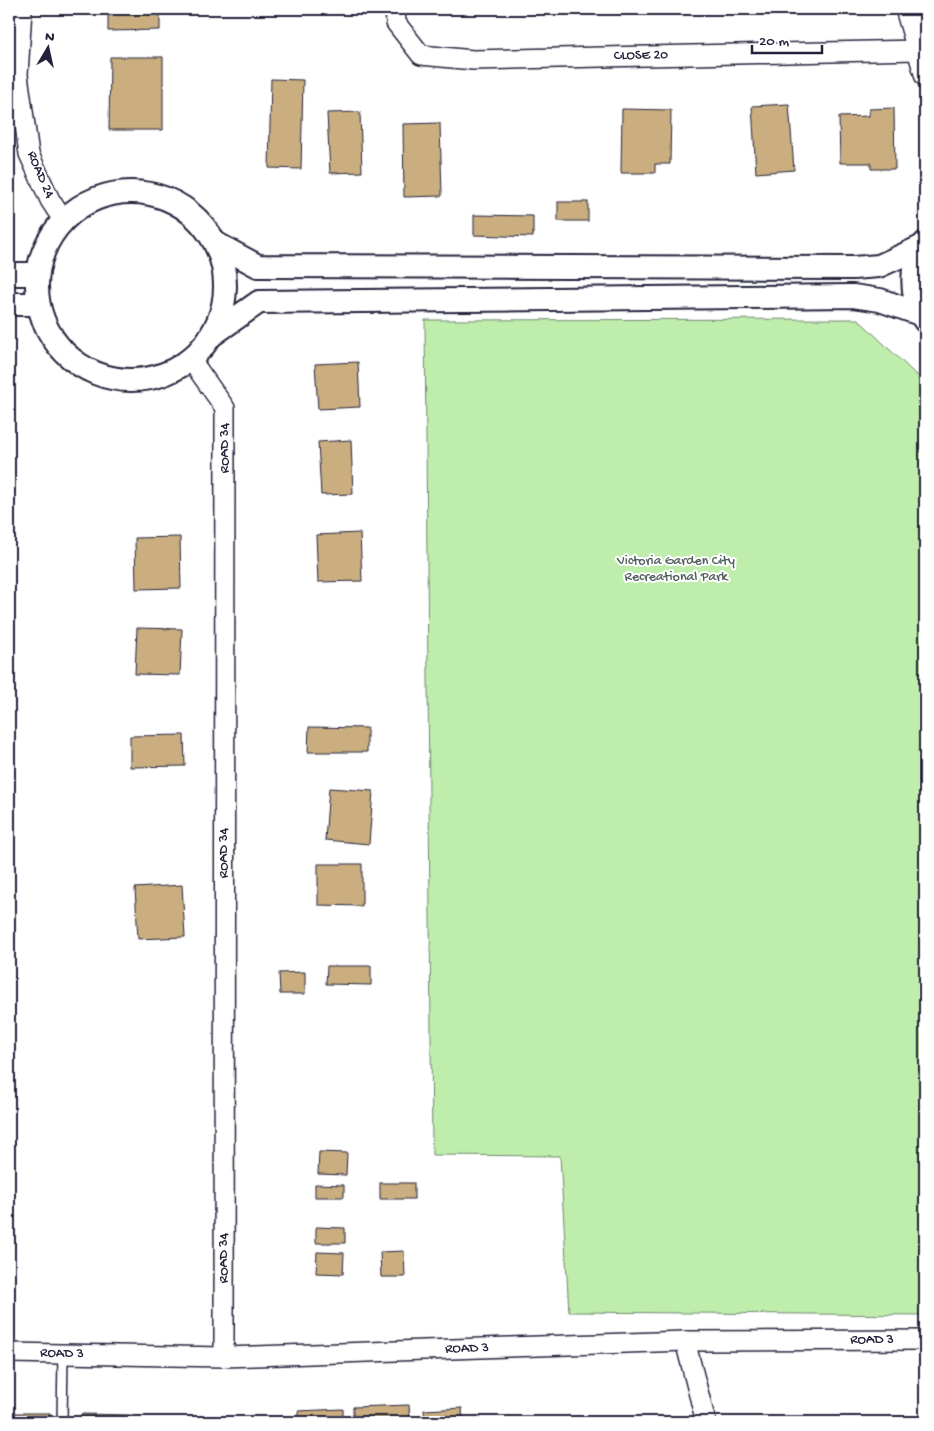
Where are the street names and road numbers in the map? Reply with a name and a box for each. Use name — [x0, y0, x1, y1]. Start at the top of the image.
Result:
street label: CLOSE 20 — [614, 47, 668, 65]
street label: ROAD 24 — [22, 149, 58, 202]
street label: ROAD 34 — [217, 422, 234, 473]
street label: ROAD 34 — [216, 827, 233, 878]
street label: ROAD 34 — [216, 1232, 233, 1283]
street label: ROAD 3 — [850, 1332, 894, 1349]
street label: ROAD 3 — [445, 1340, 489, 1358]
street label: ROAD 3 — [40, 1345, 84, 1363]

